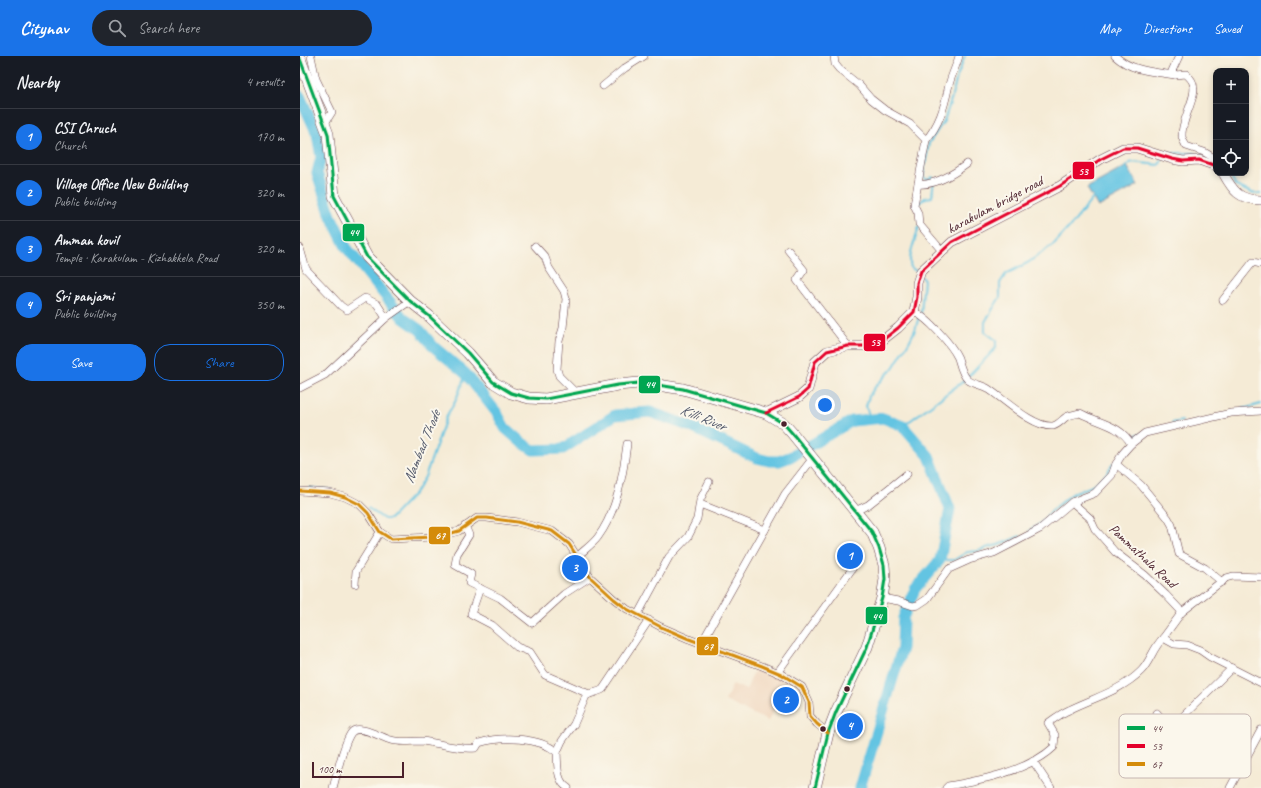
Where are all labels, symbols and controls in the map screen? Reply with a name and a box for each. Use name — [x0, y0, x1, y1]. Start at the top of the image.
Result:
search box — [92, 10, 372, 46]
text: Citynav — [20, 16, 68, 40]
icon: search — [106, 17, 128, 39]
text: Search here — [138, 19, 199, 38]
text: Map — [1100, 20, 1121, 37]
text: Directions — [1143, 20, 1192, 37]
text: Saved — [1214, 20, 1241, 37]
map controls — [1213, 68, 1249, 176]
button: + — [1213, 68, 1249, 104]
text: Nearby — [16, 72, 59, 93]
text: 4 results — [246, 74, 284, 90]
button: − — [1213, 104, 1249, 140]
text: CSI Chruch — [54, 119, 116, 138]
text: 1 — [26, 129, 32, 145]
text: 170 m — [256, 129, 284, 145]
text: Church — [54, 138, 87, 154]
button: locate — [1213, 140, 1249, 176]
line badge: 53 — [1072, 161, 1095, 180]
text: 53 — [1078, 164, 1089, 178]
street label: karakulam bridge road — [944, 171, 1048, 237]
text: Village Office New Building — [54, 175, 187, 194]
text: 2 — [26, 185, 32, 201]
text: 320 m — [256, 185, 284, 201]
text: Public building — [54, 194, 116, 210]
line badge: 44 — [342, 223, 365, 242]
text: 44 — [349, 225, 361, 239]
text: Amman kovil — [54, 231, 118, 250]
text: 3 — [26, 241, 32, 257]
text: 320 m — [256, 241, 284, 257]
text: Temple · Karakulam - Kizhakkela Road — [54, 250, 218, 266]
text: Sri panjami — [54, 287, 114, 306]
text: 4 — [26, 297, 32, 313]
text: 350 m — [256, 297, 284, 313]
text: Public building — [54, 306, 116, 322]
line badge: 53 — [863, 333, 886, 352]
text: 53 — [870, 335, 881, 349]
button: Save — [16, 344, 146, 381]
button: Share — [154, 344, 284, 381]
line badge: 44 — [638, 375, 661, 394]
text: 44 — [645, 377, 657, 391]
your location — [815, 395, 835, 415]
water label: Killi River — [677, 400, 731, 437]
water label: Nambad Thode — [399, 406, 446, 486]
unlabelled marker — [779, 419, 789, 429]
street label: Pammathala Road — [1106, 520, 1182, 593]
line badge: 67 — [428, 526, 451, 545]
text: 67 — [435, 528, 446, 542]
pin: 1 — [837, 541, 863, 571]
pin: 3 — [562, 553, 588, 583]
line badge: 44 — [865, 606, 888, 625]
text: 44 — [872, 609, 884, 623]
line badge: 67 — [696, 636, 719, 656]
text: 67 — [703, 639, 714, 653]
unlabelled marker — [842, 684, 852, 694]
pin: 2 — [773, 685, 799, 715]
pin: 4 — [837, 711, 863, 741]
legend — [1119, 714, 1251, 778]
text: 44 — [1152, 721, 1163, 735]
unlabelled marker — [818, 724, 828, 734]
text: 53 — [1152, 739, 1163, 753]
text: 67 — [1152, 757, 1163, 771]
scale bar — [312, 760, 404, 779]
text: 100 m — [318, 762, 342, 776]

